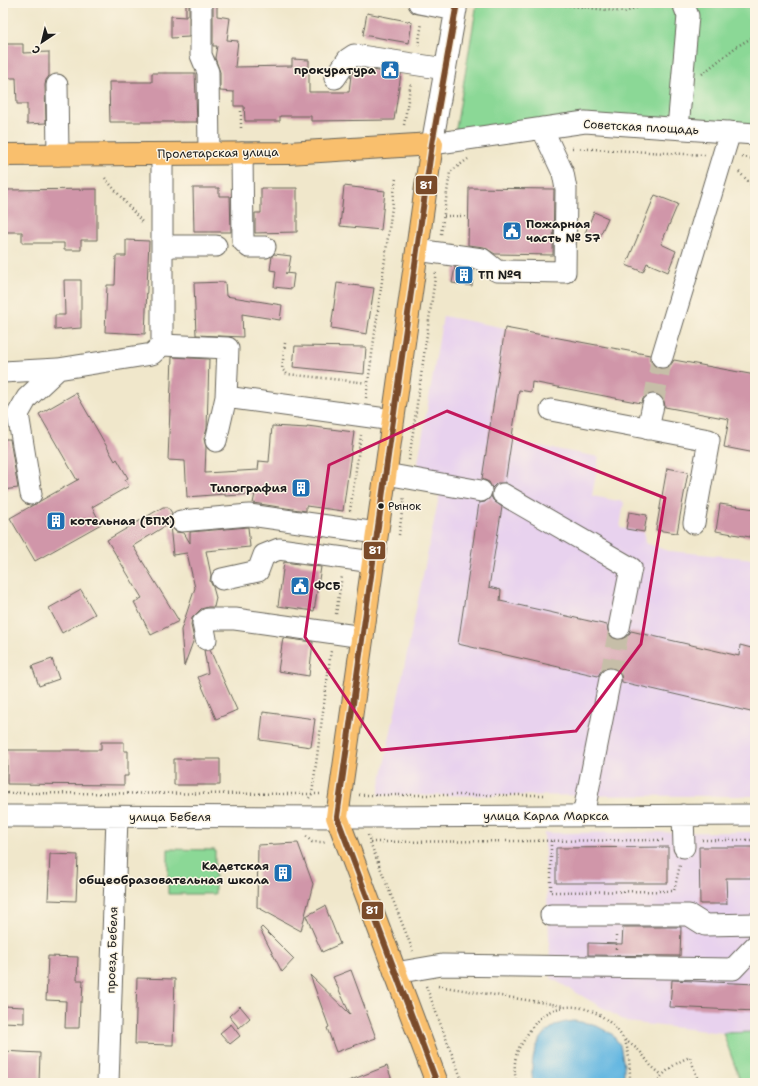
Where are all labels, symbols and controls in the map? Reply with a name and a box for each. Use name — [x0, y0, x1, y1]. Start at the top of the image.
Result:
north arrow — [22, 22, 62, 62]
text: С — [29, 42, 44, 58]
public building icon: прокуратура — [379, 59, 401, 81]
place label: прокуратура — [294, 62, 377, 78]
street label: Советская площадь — [583, 116, 699, 138]
street label: Пролетарская улица — [157, 144, 279, 162]
line badge: 81 — [415, 175, 438, 195]
text: 81 — [420, 178, 432, 193]
place label: Пожарная часть № 57 — [526, 216, 601, 246]
public building icon: Пожарная часть № 57 — [501, 220, 523, 242]
building icon: ТП №9 — [453, 264, 475, 286]
place label: ТП №9 — [478, 267, 521, 283]
building icon: Типография — [290, 477, 312, 499]
place label: Типография — [210, 480, 287, 496]
place label: Рынок — [388, 499, 421, 514]
marker: Рынок — [376, 501, 386, 511]
building icon: котельная (БПХ) — [45, 510, 67, 532]
place label: котельная (БПХ) — [70, 513, 175, 529]
line badge: 81 — [363, 541, 386, 560]
text: 81 — [369, 543, 381, 558]
public building icon: ФСБ — [289, 575, 311, 597]
place label: ФСБ — [314, 578, 341, 594]
street label: улица Карла Маркса — [483, 808, 609, 824]
street label: улица Бебеля — [129, 809, 211, 825]
place label: Кадетская общеобразовательная школа — [79, 858, 270, 888]
building icon: Кадетская общеобразовательная школа — [272, 862, 294, 884]
line badge: 81 — [361, 901, 384, 920]
text: 81 — [366, 903, 378, 918]
street label: проезд Бебеля — [102, 906, 122, 994]

